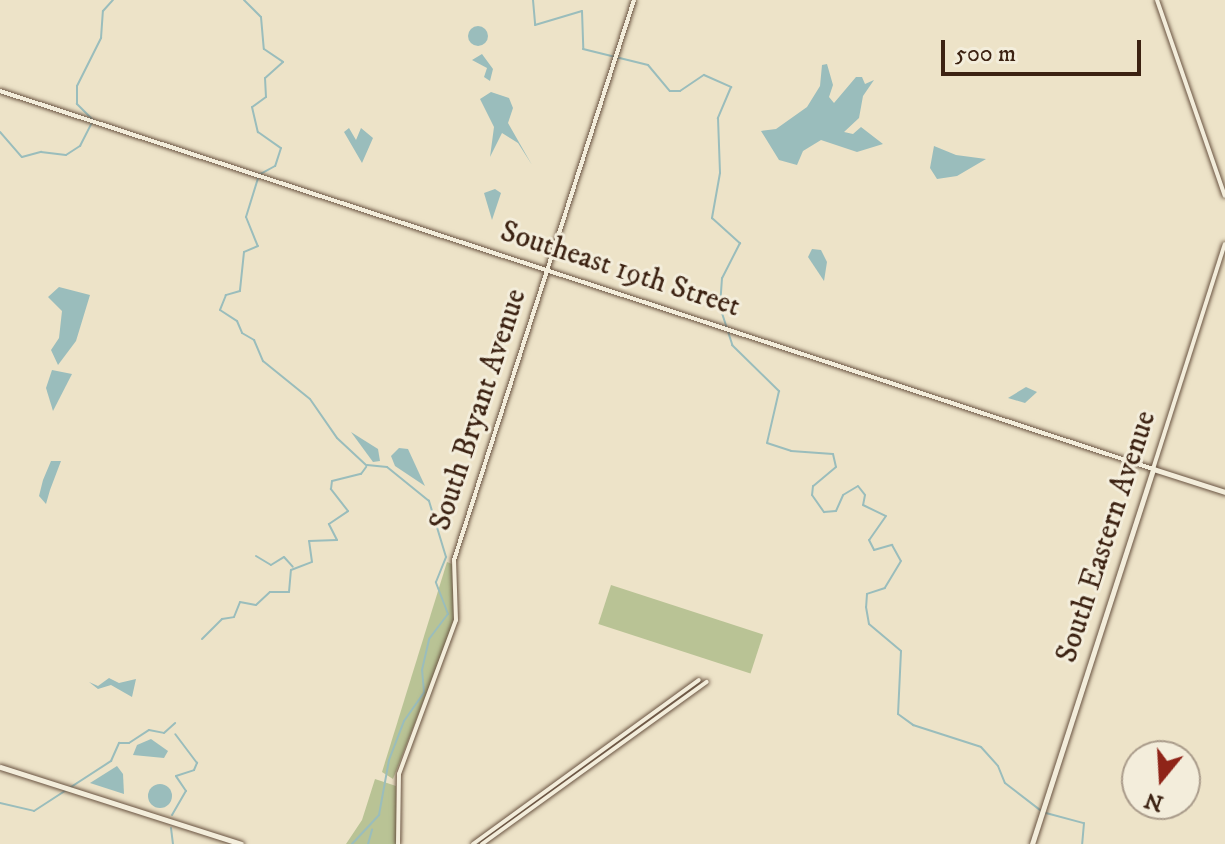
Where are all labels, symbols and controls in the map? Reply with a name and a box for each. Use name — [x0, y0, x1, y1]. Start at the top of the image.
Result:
scale bar — [945, 24, 1145, 74]
text: 500 m — [955, 39, 1016, 69]
street label: Southeast 19th Street — [496, 214, 744, 326]
street label: South Bryant Avenue — [423, 285, 535, 535]
street label: South Eastern Avenue — [1049, 407, 1165, 667]
north arrow — [1121, 740, 1201, 820]
text: N — [1141, 786, 1167, 817]

